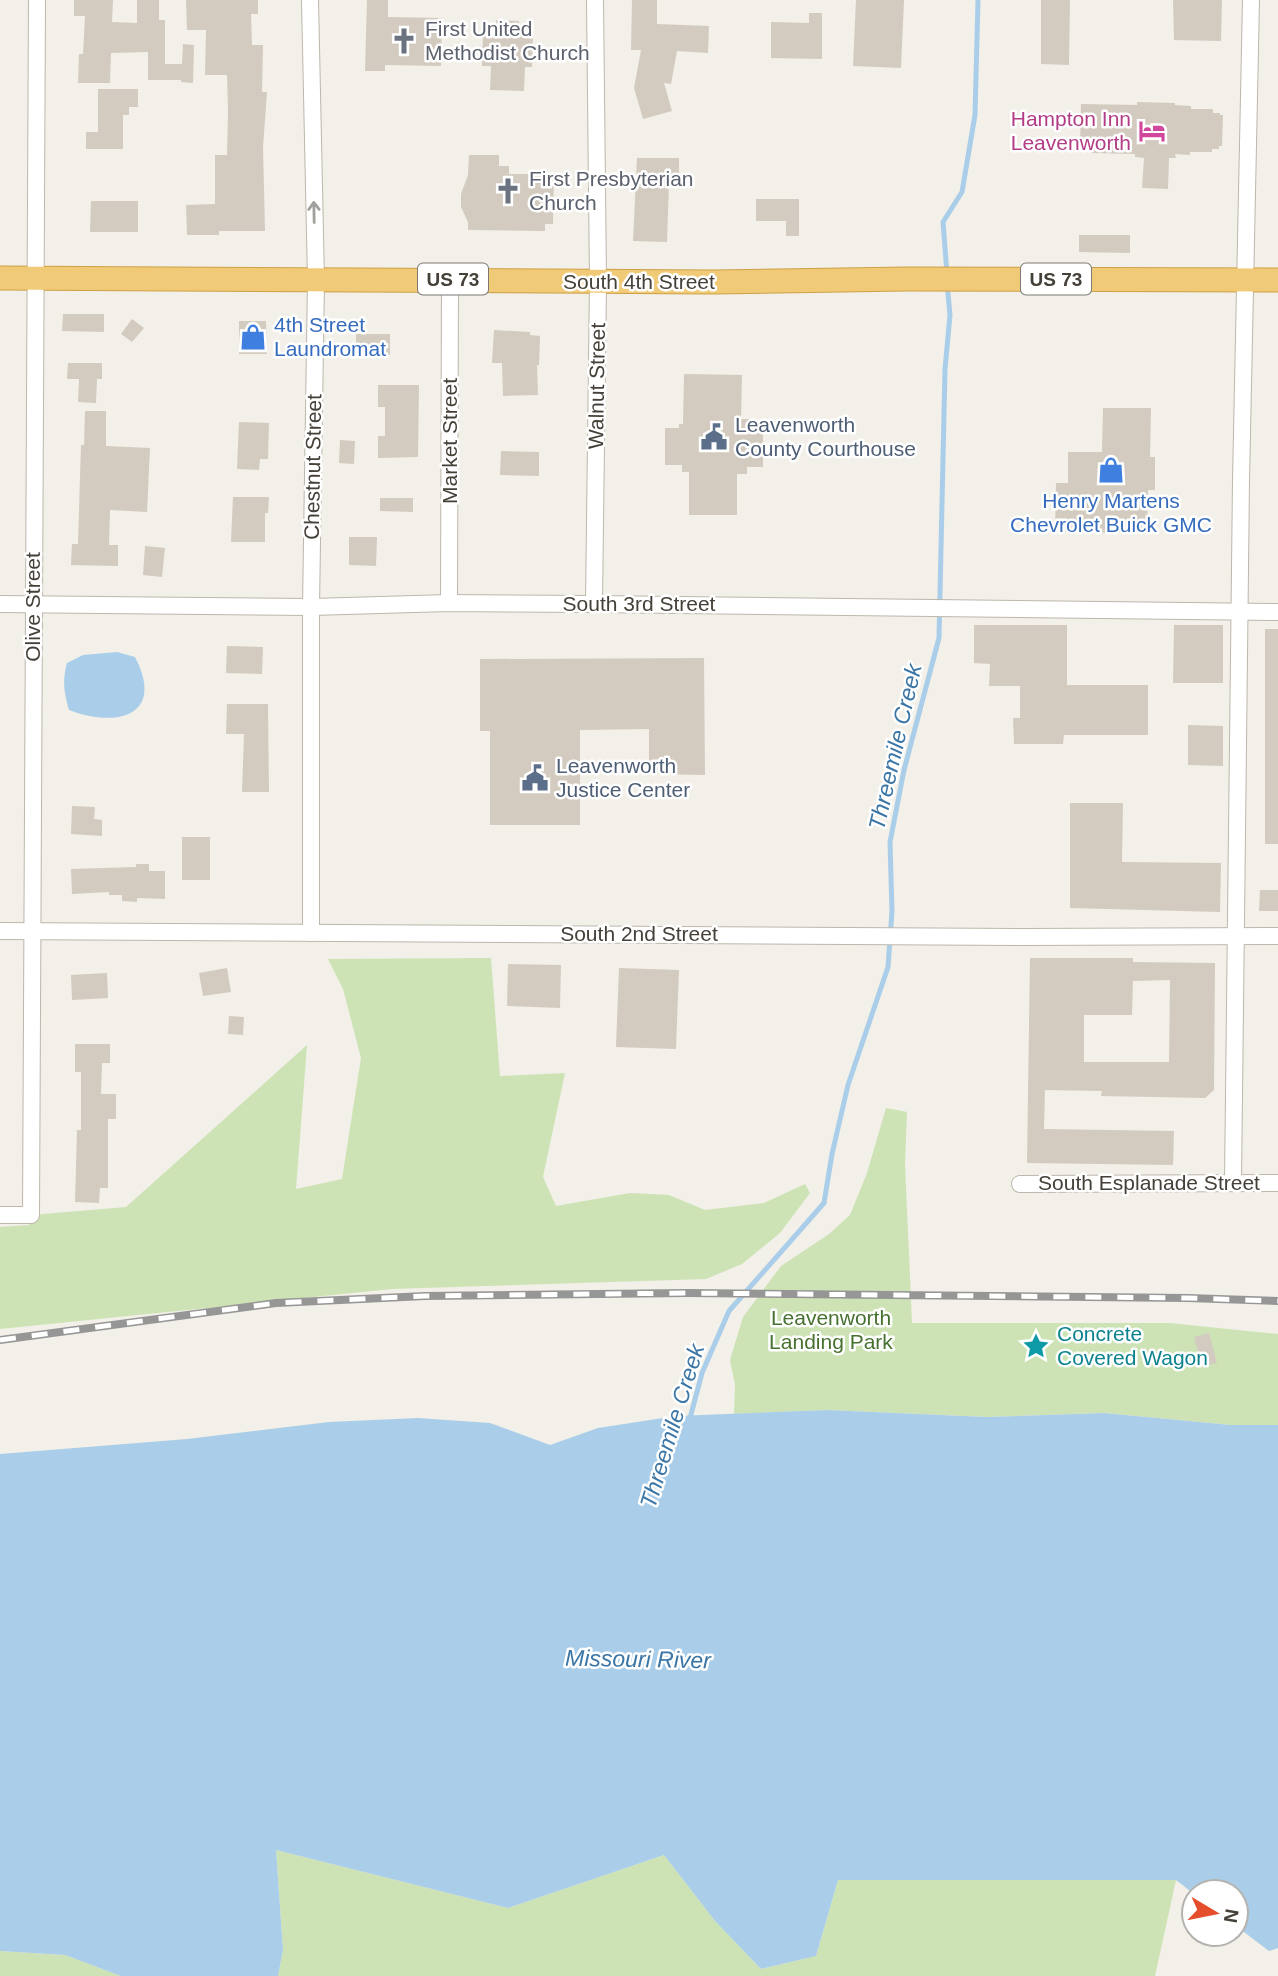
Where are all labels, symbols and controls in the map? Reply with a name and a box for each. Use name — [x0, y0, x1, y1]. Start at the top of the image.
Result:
place label: First United Methodist Church — [425, 17, 590, 64]
church icon: First United Methodist Church — [389, 26, 419, 56]
place label: Hampton Inn Leavenworth — [1011, 107, 1131, 154]
hotel icon: Hampton Inn Leavenworth — [1137, 116, 1167, 146]
place label: First Presbyterian Church — [529, 167, 694, 214]
church icon: First Presbyterian Church — [493, 176, 523, 206]
one-way arrow — [307, 201, 321, 224]
road number: US 73 — [418, 264, 488, 294]
road number: US 73 — [1021, 264, 1091, 294]
street label: South 4th Street — [563, 270, 715, 293]
place label: 4th Street Laundromat — [274, 313, 386, 360]
shop icon: 4th Street Laundromat — [238, 322, 268, 352]
street label: Walnut Street — [584, 322, 609, 449]
street label: Market Street — [438, 378, 461, 504]
street label: Chestnut Street — [300, 394, 325, 540]
place label: Leavenworth County Courthouse — [735, 413, 916, 460]
public building icon: Leavenworth County Courthouse — [699, 422, 729, 452]
shop icon: Henry Martens Chevrolet Buick GMC — [1096, 455, 1126, 485]
place label: Henry Martens Chevrolet Buick GMC — [1010, 489, 1212, 536]
street label: Olive Street — [21, 552, 44, 662]
street label: South 3rd Street — [563, 592, 716, 615]
water label: Threemile Creek — [863, 660, 927, 833]
place label: Leavenworth Justice Center — [556, 754, 690, 801]
public building icon: Leavenworth Justice Center — [520, 763, 550, 793]
street label: South 2nd Street — [560, 922, 718, 945]
street label: South Esplanade Street — [1038, 1171, 1260, 1194]
park label: Leavenworth Landing Park — [769, 1306, 893, 1353]
place label: Concrete Covered Wagon — [1057, 1322, 1208, 1369]
place icon: Concrete Covered Wagon — [1021, 1331, 1051, 1361]
water label: Threemile Creek — [635, 1339, 710, 1511]
water label: Missouri River — [565, 1645, 712, 1673]
north arrow — [1180, 1878, 1250, 1948]
text: N — [1220, 1907, 1243, 1924]

